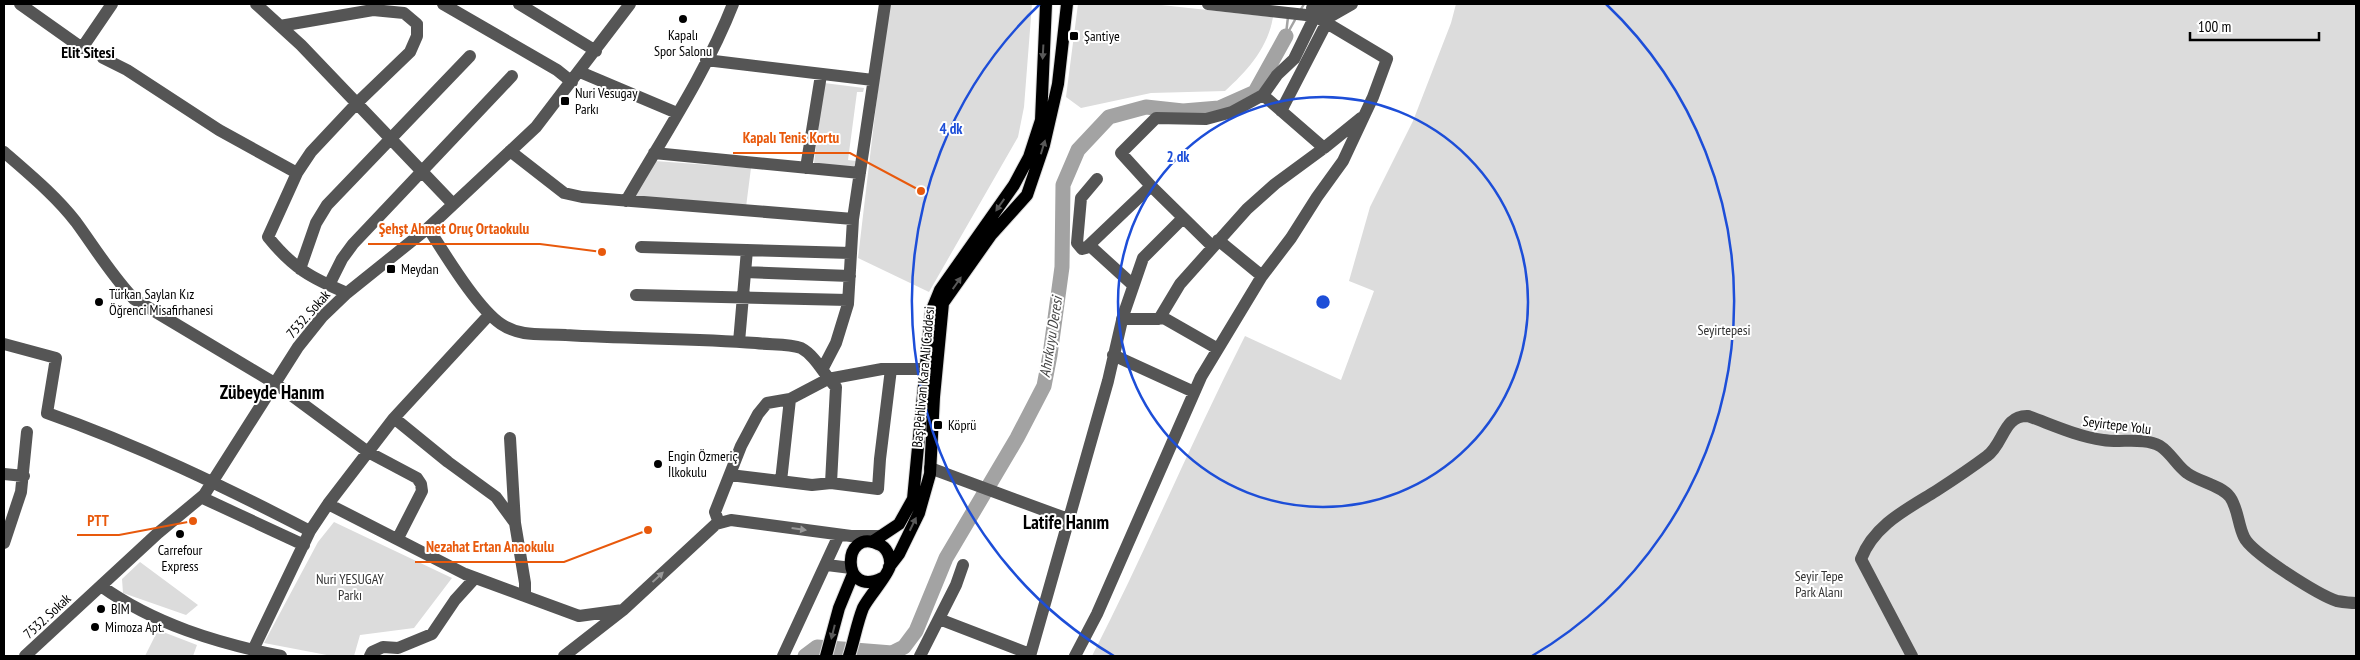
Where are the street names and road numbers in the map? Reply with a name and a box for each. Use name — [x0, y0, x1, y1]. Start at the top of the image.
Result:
street label: 7532. Sokak — [282, 286, 334, 342]
street label: Baş Pehlivan Kara Ali Caddesi — [908, 306, 938, 448]
street label: Seyirtepe Yolu — [2082, 412, 2152, 438]
street label: 7532. Sokak — [20, 589, 75, 642]

